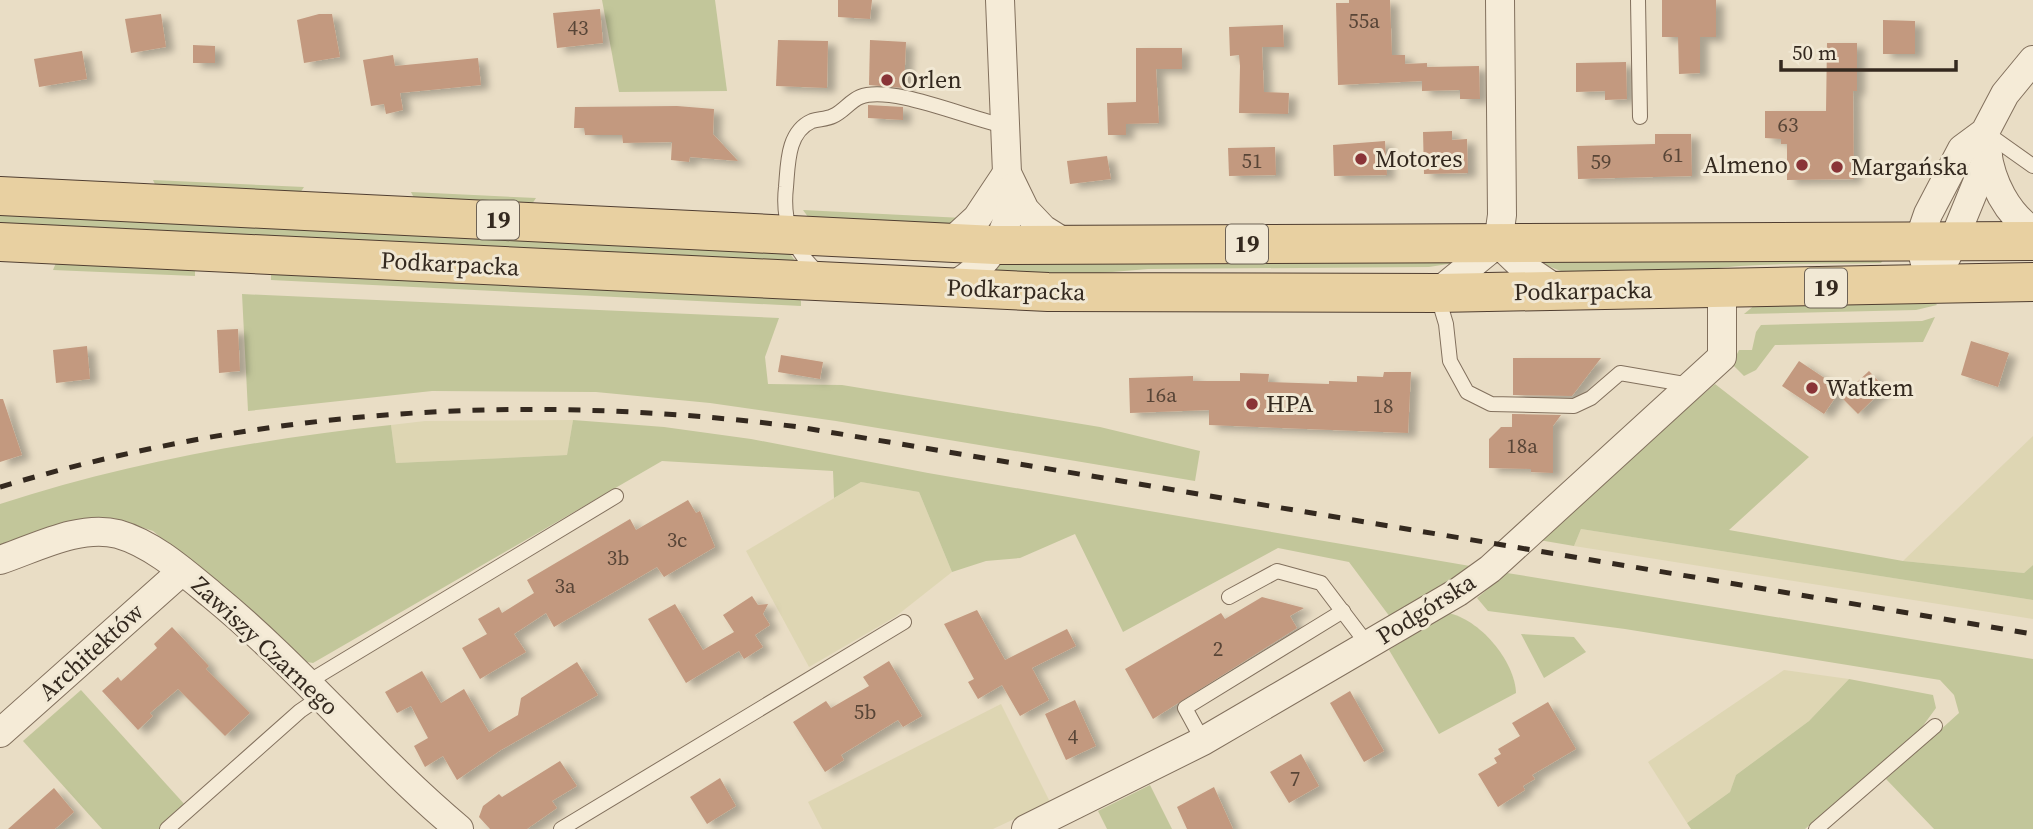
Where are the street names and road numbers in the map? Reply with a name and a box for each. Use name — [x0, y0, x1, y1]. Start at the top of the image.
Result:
road number: 19 — [477, 200, 519, 240]
road number: 19 — [1226, 224, 1268, 264]
street label: Podkarpacka — [380, 243, 521, 284]
road number: 19 — [1805, 268, 1847, 308]
street label: Podkarpacka — [946, 271, 1087, 308]
street label: Podkarpacka — [1513, 273, 1653, 308]
street label: Podgórska — [1370, 565, 1482, 652]
street label: Zawiszy Czarnego — [185, 569, 346, 723]
street label: Architektów — [31, 595, 151, 708]

